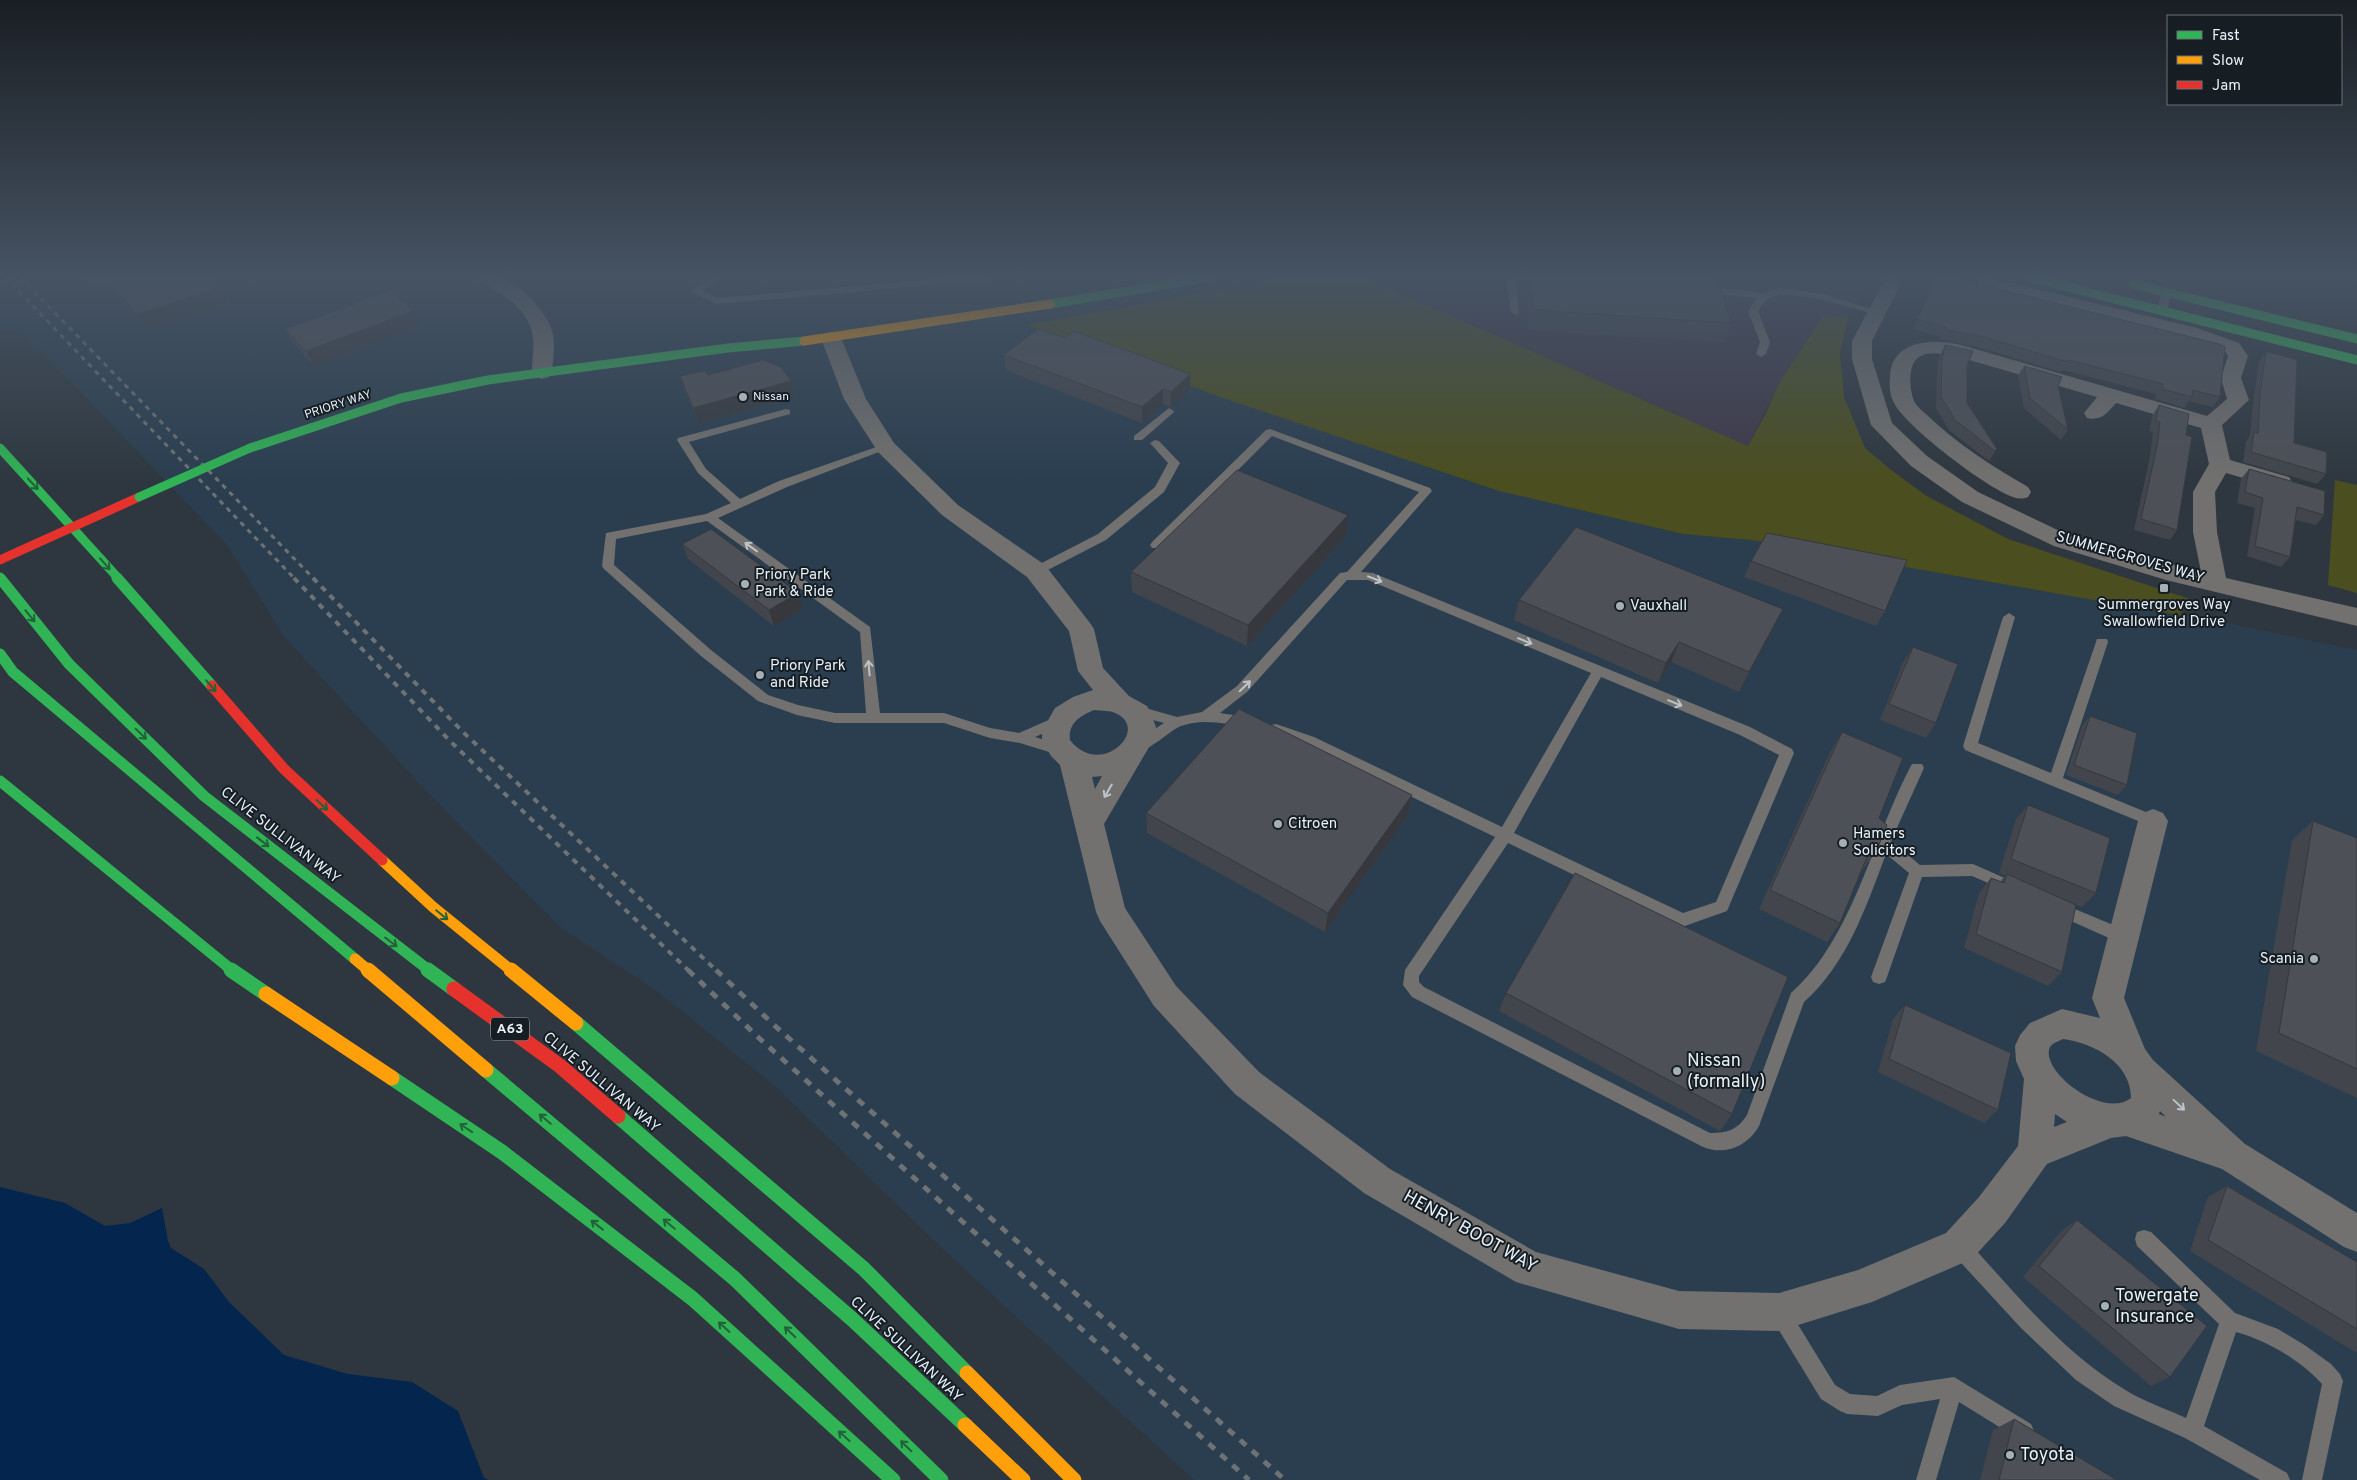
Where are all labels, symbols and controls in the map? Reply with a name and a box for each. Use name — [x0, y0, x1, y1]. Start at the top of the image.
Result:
legend — [2167, 15, 2342, 105]
text: Fast — [2212, 27, 2240, 46]
text: Slow — [2212, 52, 2244, 71]
text: Jam — [2212, 77, 2241, 96]
street label: PRIORY WAY — [302, 387, 374, 423]
place label: Nissan — [753, 389, 789, 405]
marker: Nissan — [737, 391, 749, 403]
one-way arrow — [27, 477, 39, 490]
street label: SUMMERGROVES WAY — [2054, 528, 2207, 588]
one-way arrow — [744, 542, 758, 552]
one-way arrow — [99, 557, 110, 570]
place label: Priory Park Park & Ride — [755, 566, 833, 602]
one-way arrow — [1367, 575, 1382, 584]
marker: Priory Park Park & Ride — [739, 578, 751, 590]
marker: Summergroves Way Swallowfield Drive — [2158, 582, 2170, 594]
place label: Summergroves Way Swallowfield Drive — [2097, 596, 2231, 632]
place label: Vauxhall — [1630, 597, 1687, 616]
marker: Vauxhall — [1614, 600, 1626, 612]
one-way arrow — [25, 609, 36, 622]
one-way arrow — [1517, 637, 1532, 646]
place label: Priory Park and Ride — [770, 657, 846, 693]
one-way arrow — [864, 660, 874, 676]
marker: Priory Park and Ride — [754, 669, 766, 681]
one-way arrow — [206, 680, 217, 693]
one-way arrow — [1238, 680, 1251, 692]
one-way arrow — [1667, 699, 1682, 708]
one-way arrow — [135, 728, 147, 741]
street label: CLIVE SULLIVAN WAY — [216, 783, 344, 889]
one-way arrow — [1102, 784, 1112, 798]
one-way arrow — [316, 799, 329, 811]
place label: Citroen — [1288, 815, 1337, 834]
marker: Citroen — [1272, 818, 1284, 830]
place label: Hamers Solicitors — [1853, 825, 1916, 861]
one-way arrow — [256, 837, 270, 847]
marker: Hamers Solicitors — [1837, 837, 1849, 849]
one-way arrow — [435, 909, 448, 920]
one-way arrow — [384, 937, 398, 947]
place label: Scania — [2260, 950, 2304, 969]
marker: Scania — [2308, 953, 2320, 965]
road number: A63 — [491, 1018, 529, 1040]
street label: CLIVE SULLIVAN WAY — [539, 1028, 664, 1138]
place label: Nissan (formally) — [1687, 1050, 1766, 1094]
marker: Nissan (formally) — [1671, 1065, 1683, 1077]
one-way arrow — [2172, 1099, 2185, 1111]
one-way arrow — [539, 1114, 552, 1125]
one-way arrow — [460, 1123, 474, 1133]
street label: HENRY BOOT WAY — [1399, 1186, 1541, 1278]
one-way arrow — [663, 1218, 676, 1229]
one-way arrow — [590, 1220, 604, 1230]
place label: Towergate Insurance — [2115, 1285, 2199, 1329]
street label: CLIVE SULLIVAN WAY — [846, 1293, 967, 1407]
marker: Towergate Insurance — [2099, 1300, 2111, 1312]
one-way arrow — [717, 1321, 730, 1332]
one-way arrow — [784, 1326, 796, 1339]
one-way arrow — [838, 1430, 851, 1441]
one-way arrow — [900, 1440, 913, 1452]
place label: Toyota — [2020, 1444, 2074, 1467]
marker: Toyota — [2004, 1449, 2016, 1461]

